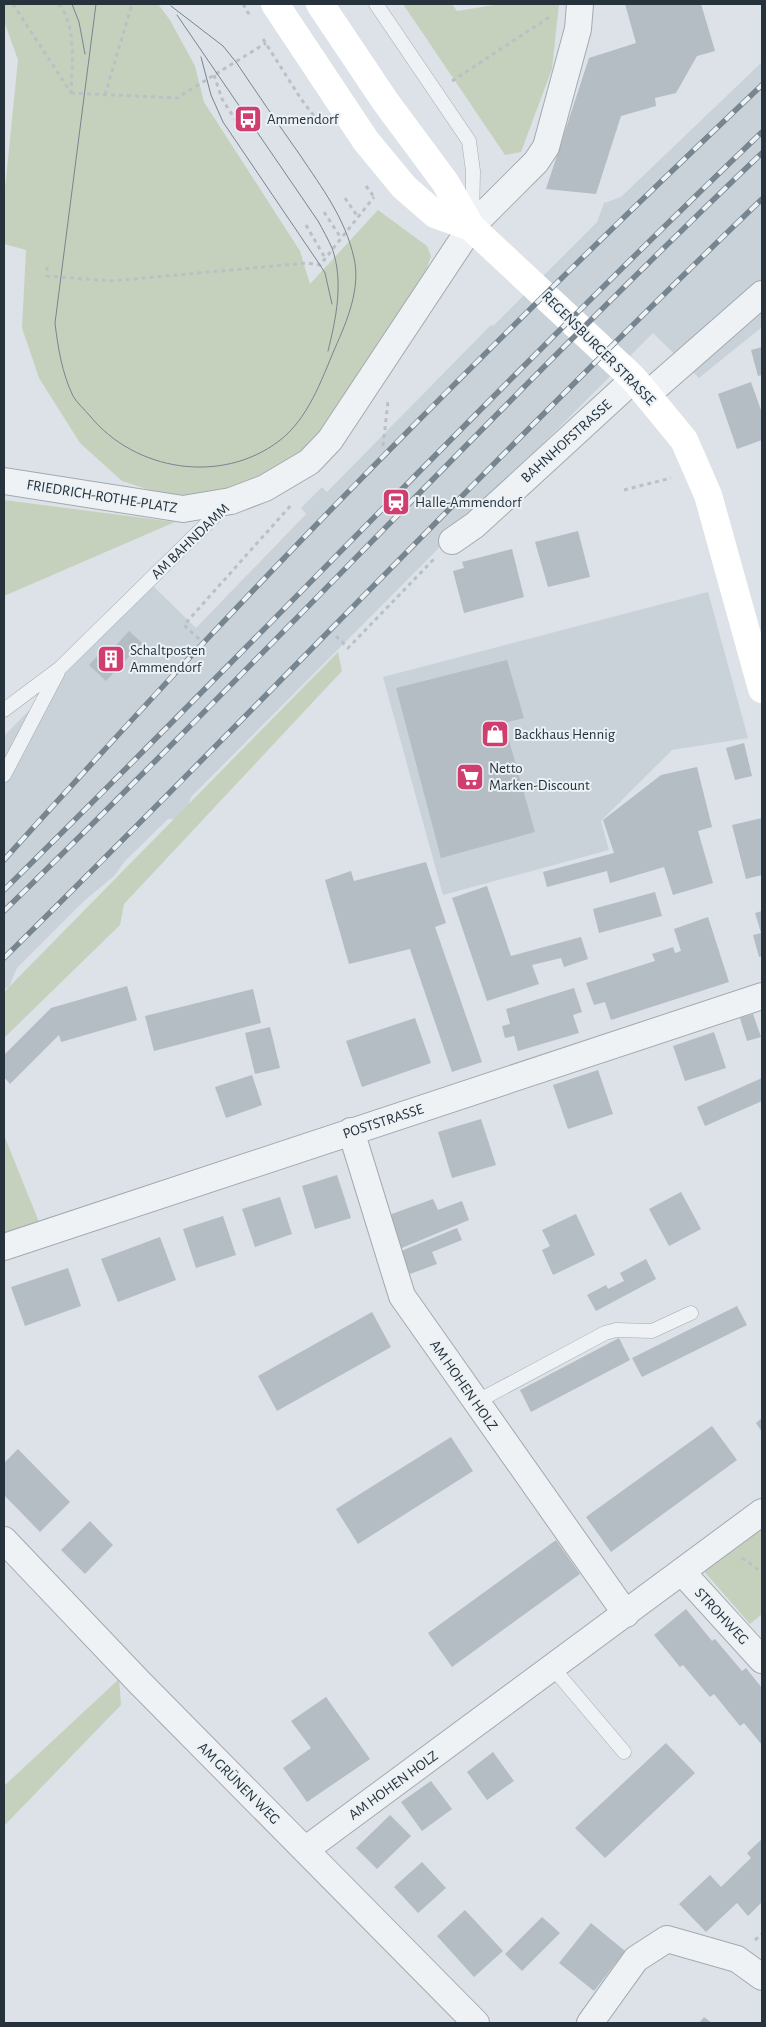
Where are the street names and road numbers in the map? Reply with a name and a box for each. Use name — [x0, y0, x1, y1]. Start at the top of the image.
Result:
street label: REGENSBURGER STRASSE — [539, 289, 658, 408]
street label: BAHNHOFSTRASSE — [518, 397, 614, 486]
street label: FRIEDRICH-ROTHE-PLATZ — [25, 477, 178, 516]
street label: AM BAHNDAMM — [148, 501, 232, 582]
street label: POSTSTRASSE — [341, 1101, 425, 1142]
street label: AM HOHEN HOLZ — [427, 1337, 500, 1433]
street label: STROHWEG — [692, 1585, 751, 1648]
street label: AM GRÜNEN WEG — [195, 1738, 284, 1827]
street label: AM HOHEN HOLZ — [346, 1748, 441, 1823]

